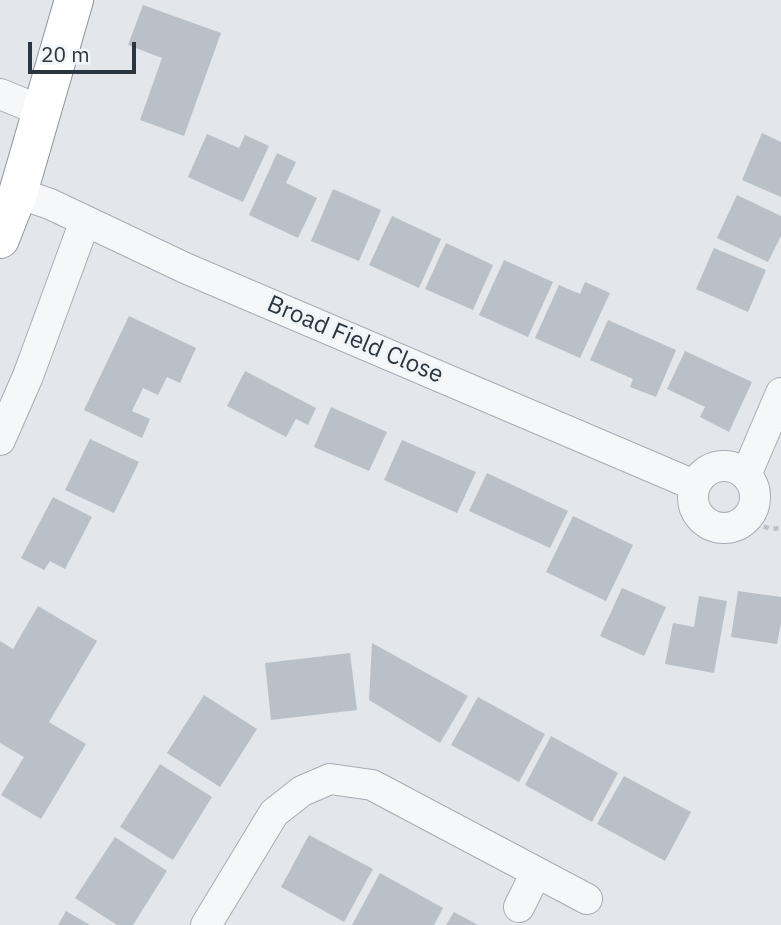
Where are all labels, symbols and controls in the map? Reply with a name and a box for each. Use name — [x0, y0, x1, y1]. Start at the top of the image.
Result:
scale bar — [32, 28, 140, 72]
text: 20 m — [41, 40, 90, 68]
street label: Broad Field Close — [263, 290, 447, 390]

